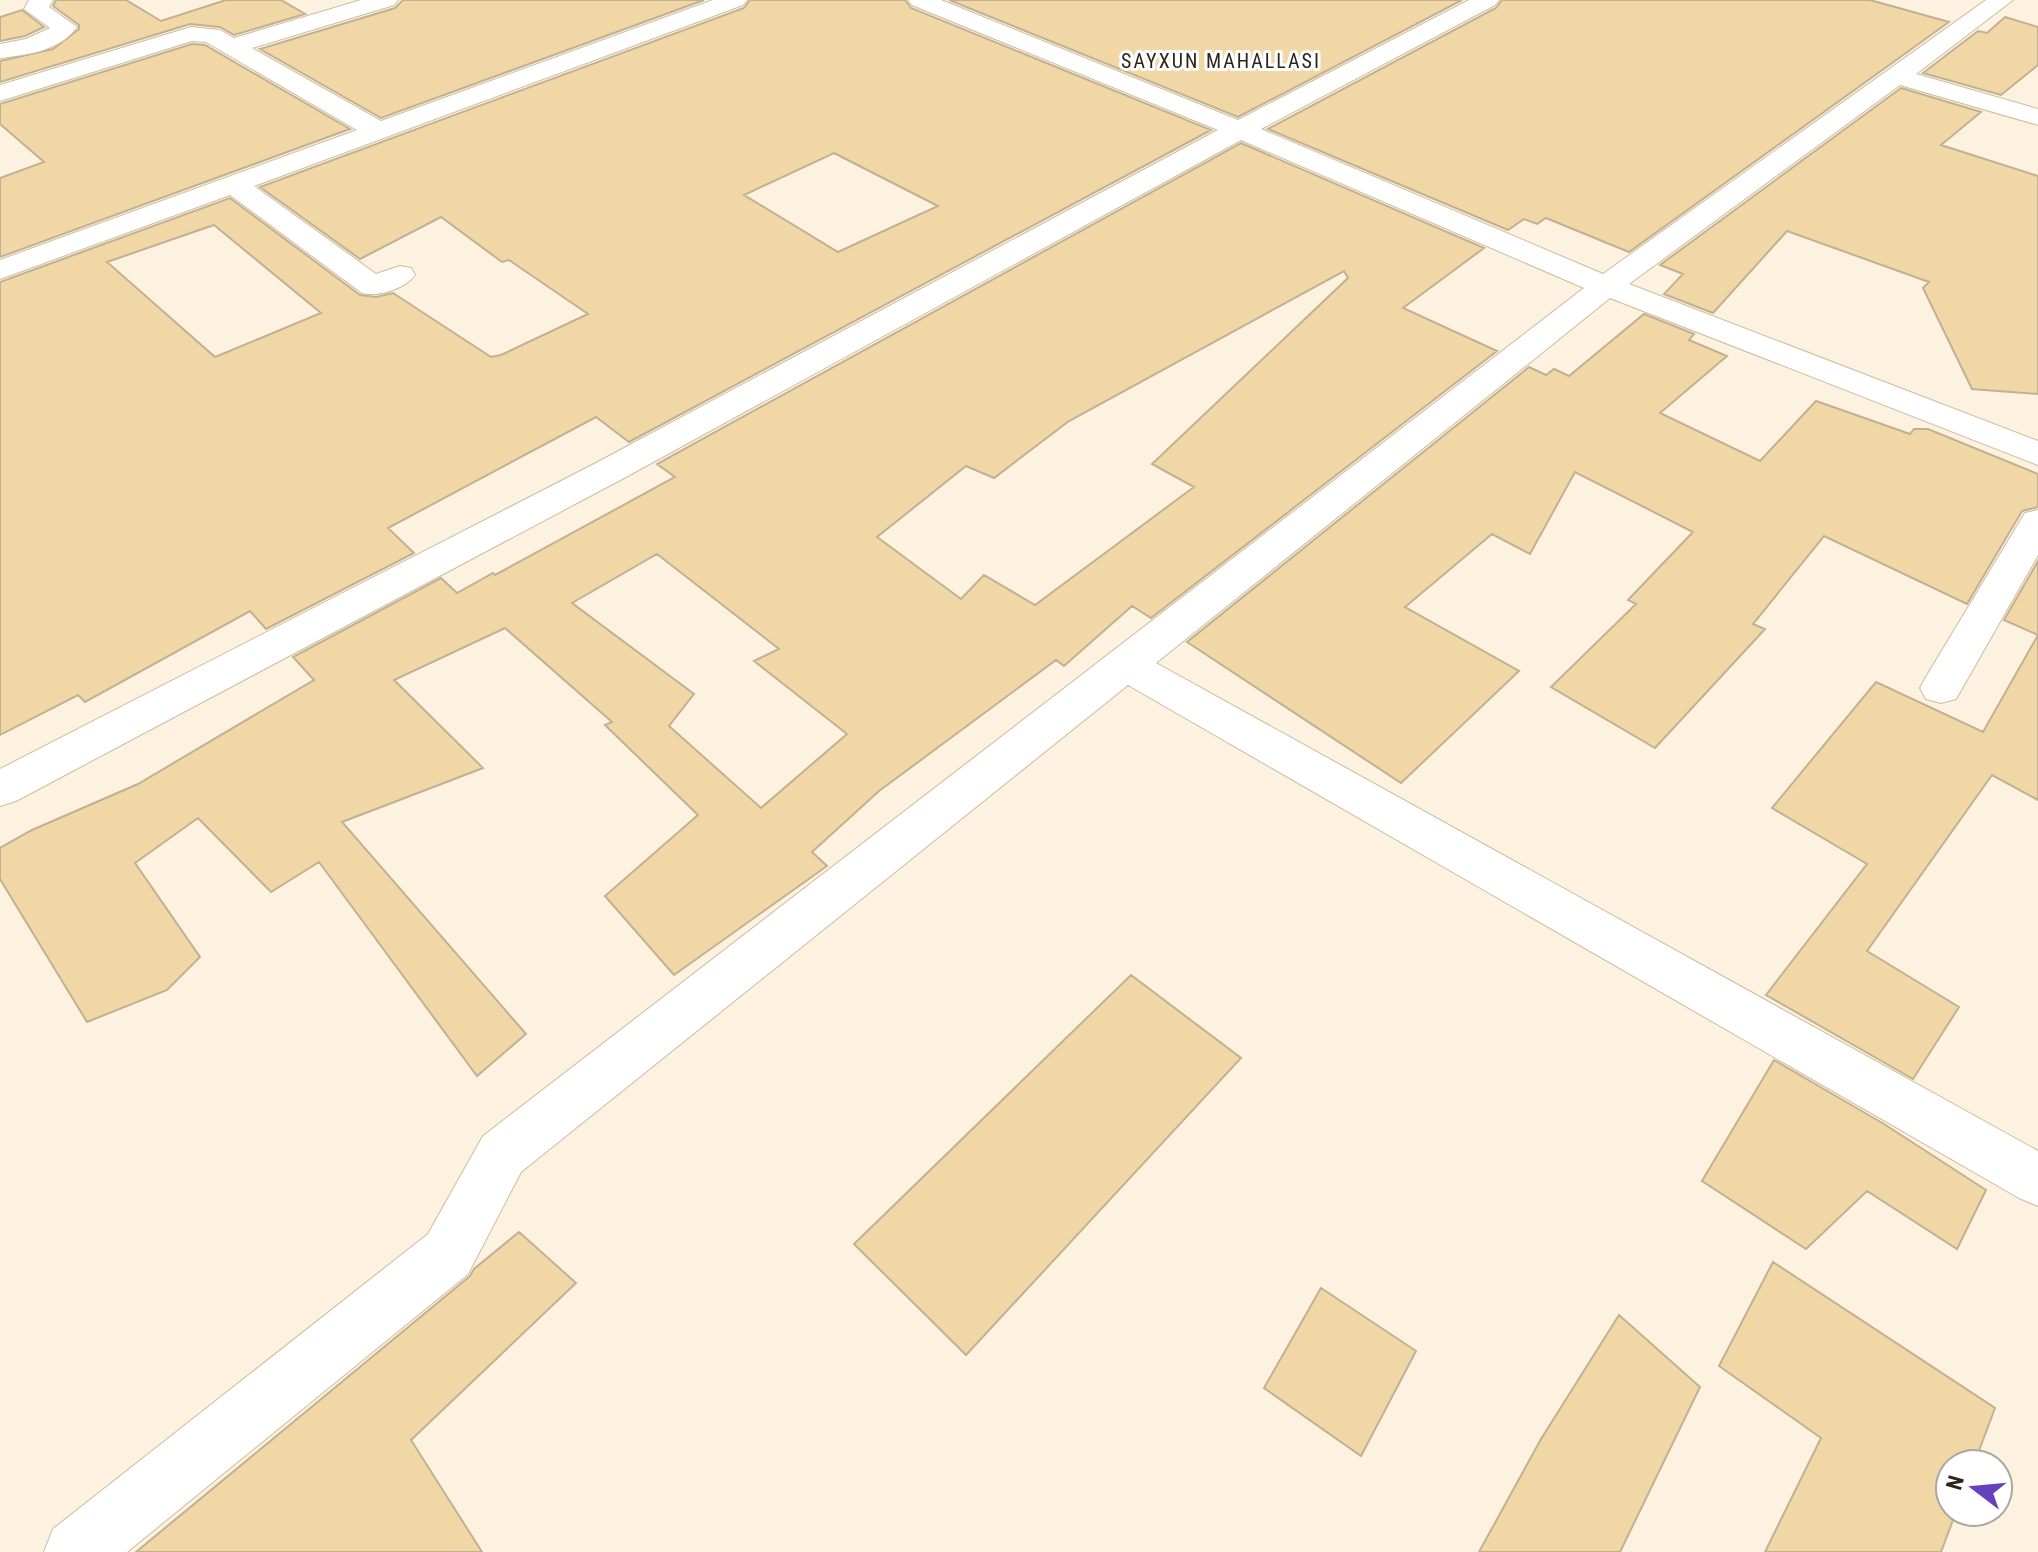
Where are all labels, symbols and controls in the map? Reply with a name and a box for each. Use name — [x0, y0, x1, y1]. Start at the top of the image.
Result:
district label: SAYXUN MAHALLASI — [1121, 49, 1321, 73]
north arrow — [1934, 1448, 2014, 1528]
text: N — [1941, 1473, 1969, 1493]

